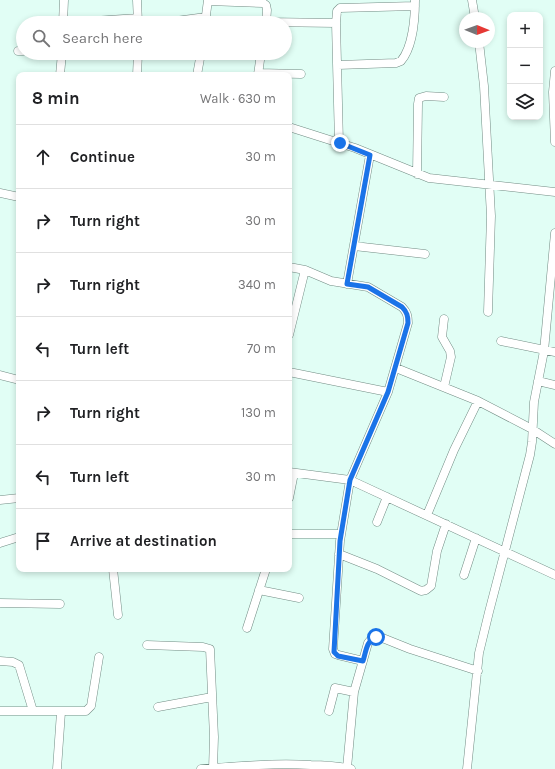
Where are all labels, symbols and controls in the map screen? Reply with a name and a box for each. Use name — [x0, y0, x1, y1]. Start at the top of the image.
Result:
north arrow — [459, 12, 495, 48]
map controls — [507, 12, 543, 120]
button: + — [507, 12, 543, 48]
search box — [16, 16, 292, 60]
icon: search — [30, 27, 52, 49]
text: Search here — [62, 29, 143, 47]
button: − — [507, 48, 543, 84]
button: layers — [507, 84, 543, 120]
text: 8 min — [32, 88, 80, 108]
text: Walk · 630 m — [200, 91, 276, 106]
route end — [331, 134, 349, 152]
icon: ahead — [32, 146, 54, 168]
text: Continue — [70, 148, 135, 166]
text: 30 m — [245, 149, 276, 164]
icon: right — [32, 210, 54, 232]
text: Turn right — [70, 212, 140, 230]
text: 30 m — [245, 213, 276, 228]
icon: right — [32, 274, 54, 296]
text: Turn right — [70, 276, 140, 294]
text: 340 m — [238, 277, 276, 292]
icon: left — [32, 338, 54, 360]
text: Turn left — [70, 340, 129, 358]
text: 70 m — [247, 341, 276, 356]
icon: right — [32, 402, 54, 424]
text: Turn right — [70, 404, 140, 422]
text: 130 m — [241, 405, 276, 420]
icon: left — [32, 466, 54, 488]
text: Turn left — [70, 468, 129, 486]
text: 30 m — [245, 469, 276, 484]
icon: arrive — [32, 530, 54, 552]
text: Arrive at destination — [70, 532, 217, 550]
route start — [367, 628, 385, 646]

